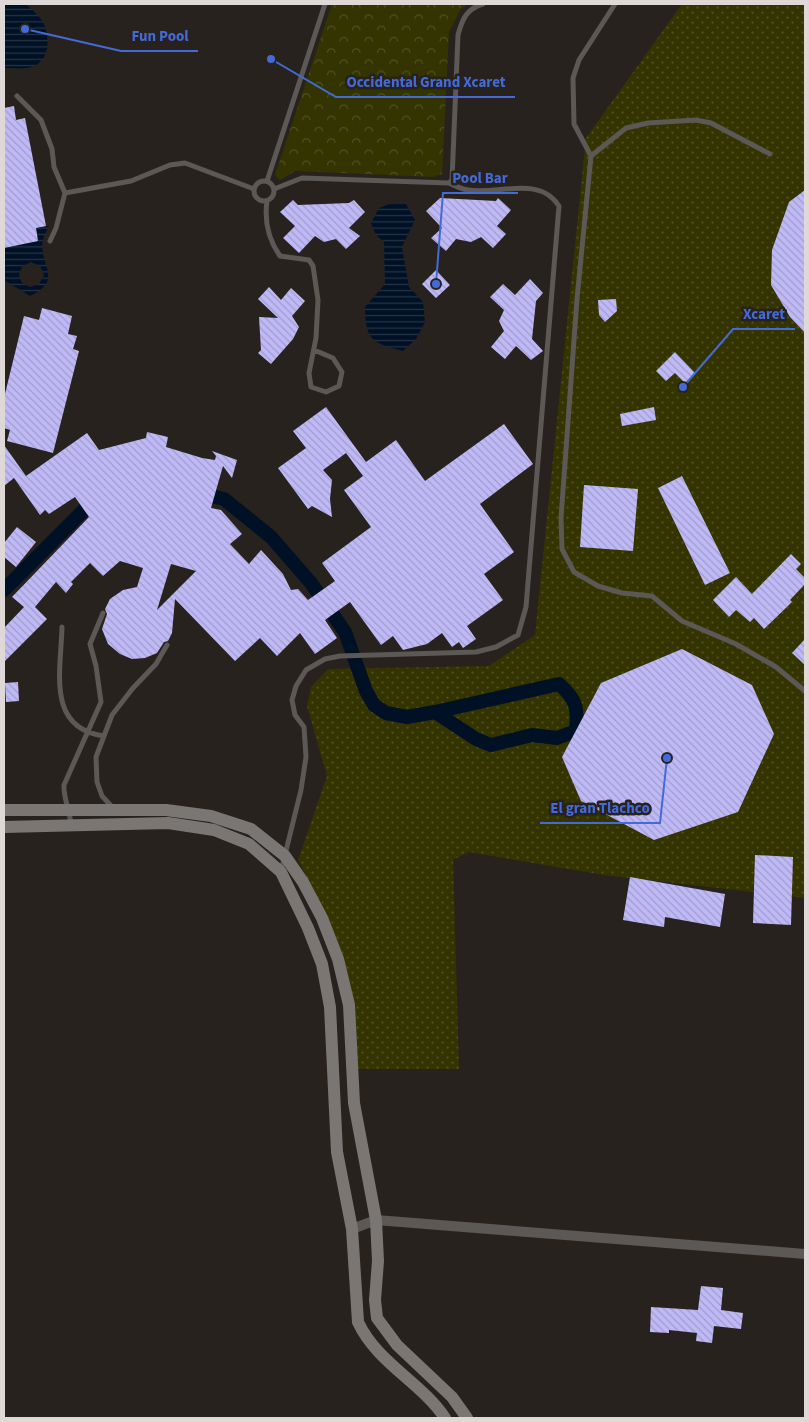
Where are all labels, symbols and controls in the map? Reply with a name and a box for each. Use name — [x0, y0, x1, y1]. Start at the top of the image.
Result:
callout: Fun Pool — [121, 21, 198, 51]
text: Fun Pool — [131, 26, 189, 47]
callout: Occidental Grand Xcaret — [336, 67, 515, 97]
text: Occidental Grand Xcaret — [346, 72, 506, 93]
callout: Pool Bar — [443, 163, 518, 193]
text: Pool Bar — [452, 168, 508, 189]
callout: Xcaret — [733, 299, 795, 329]
text: Xcaret — [743, 304, 785, 325]
callout: El gran Tlachco — [540, 793, 660, 823]
text: El gran Tlachco — [550, 798, 650, 819]

